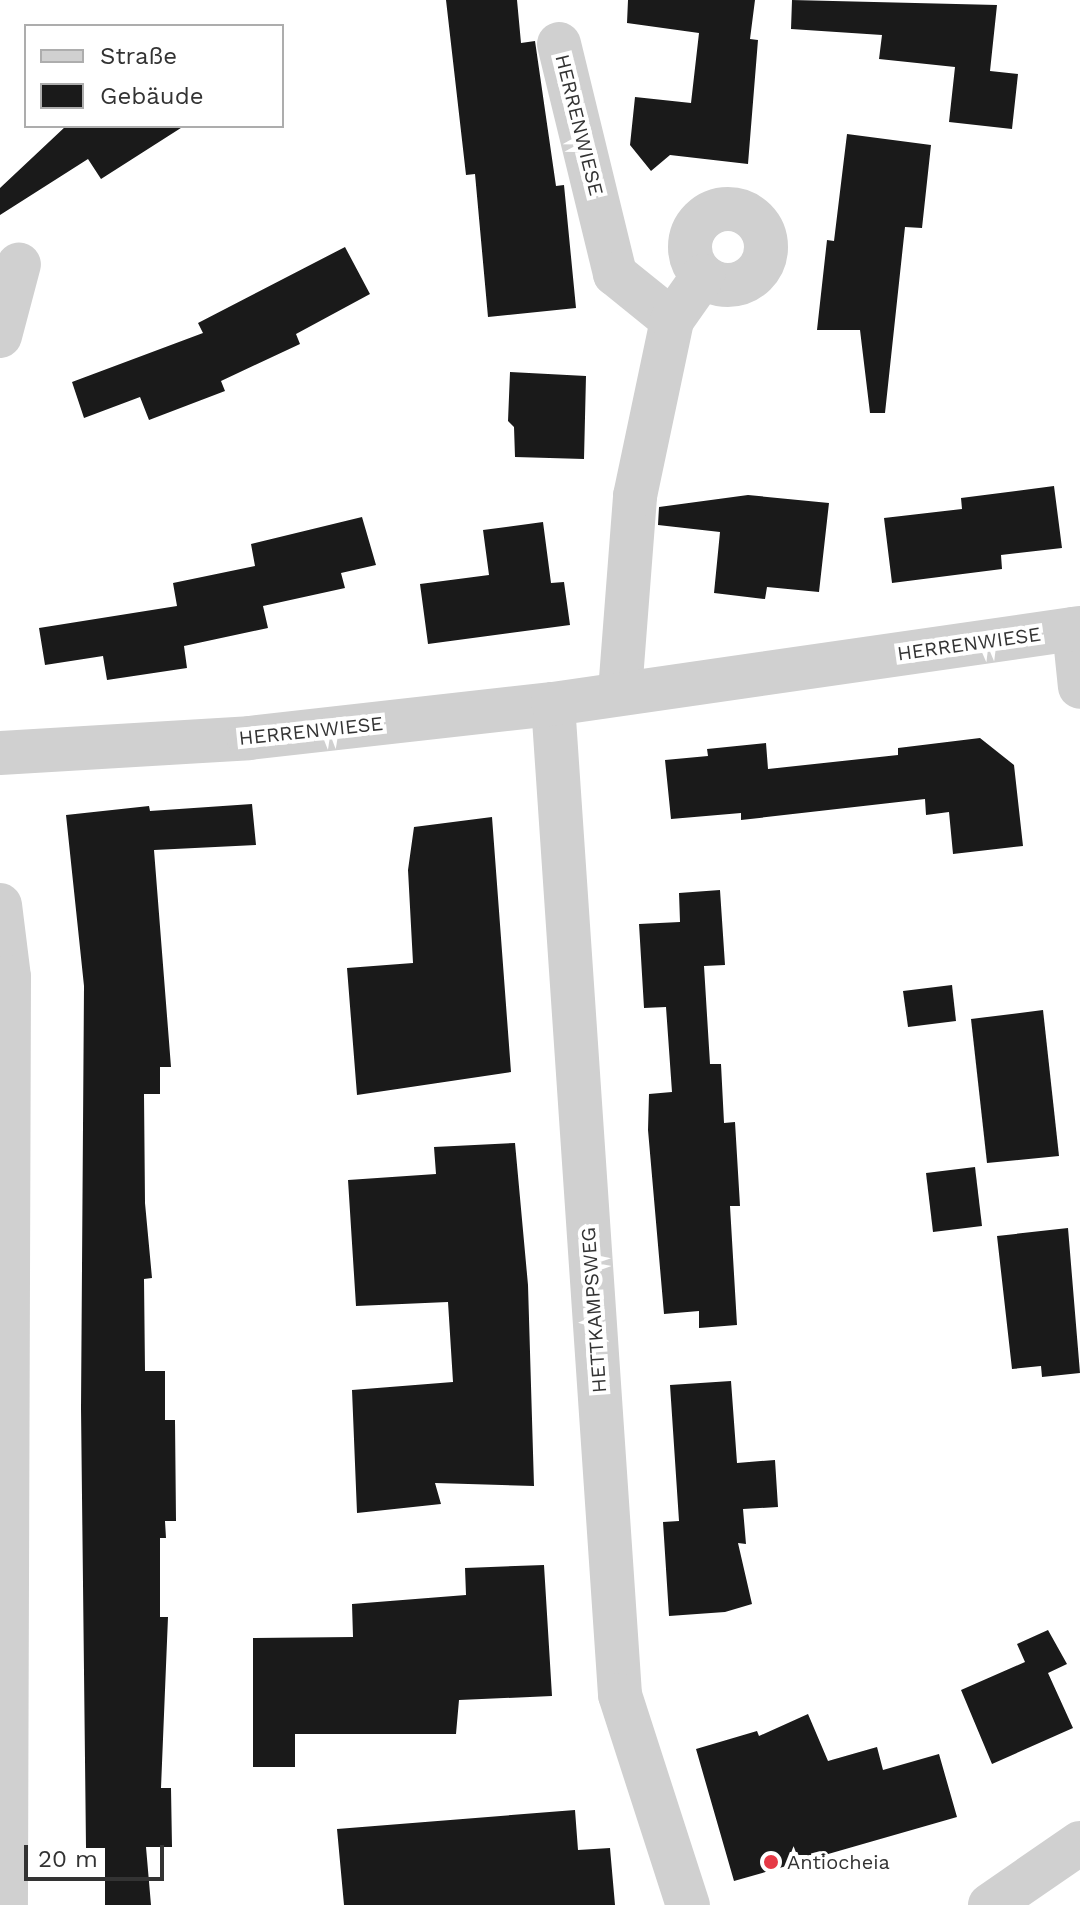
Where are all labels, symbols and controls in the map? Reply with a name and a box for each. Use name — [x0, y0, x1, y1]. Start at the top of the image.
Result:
legend — [24, 24, 284, 128]
text: Straße — [100, 42, 177, 70]
street label: HERRENWIESE — [550, 52, 608, 198]
text: Gebäude — [100, 82, 204, 110]
street label: HERRENWIESE — [896, 622, 1042, 666]
street label: HERRENWIESE — [238, 711, 384, 751]
street label: HETTKAMPSWEG — [576, 1226, 612, 1394]
scale bar — [28, 1829, 168, 1879]
text: 20 m — [38, 1845, 98, 1873]
place label: Antiocheia — [787, 1850, 890, 1874]
marker: Antiocheia — [762, 1853, 780, 1871]

